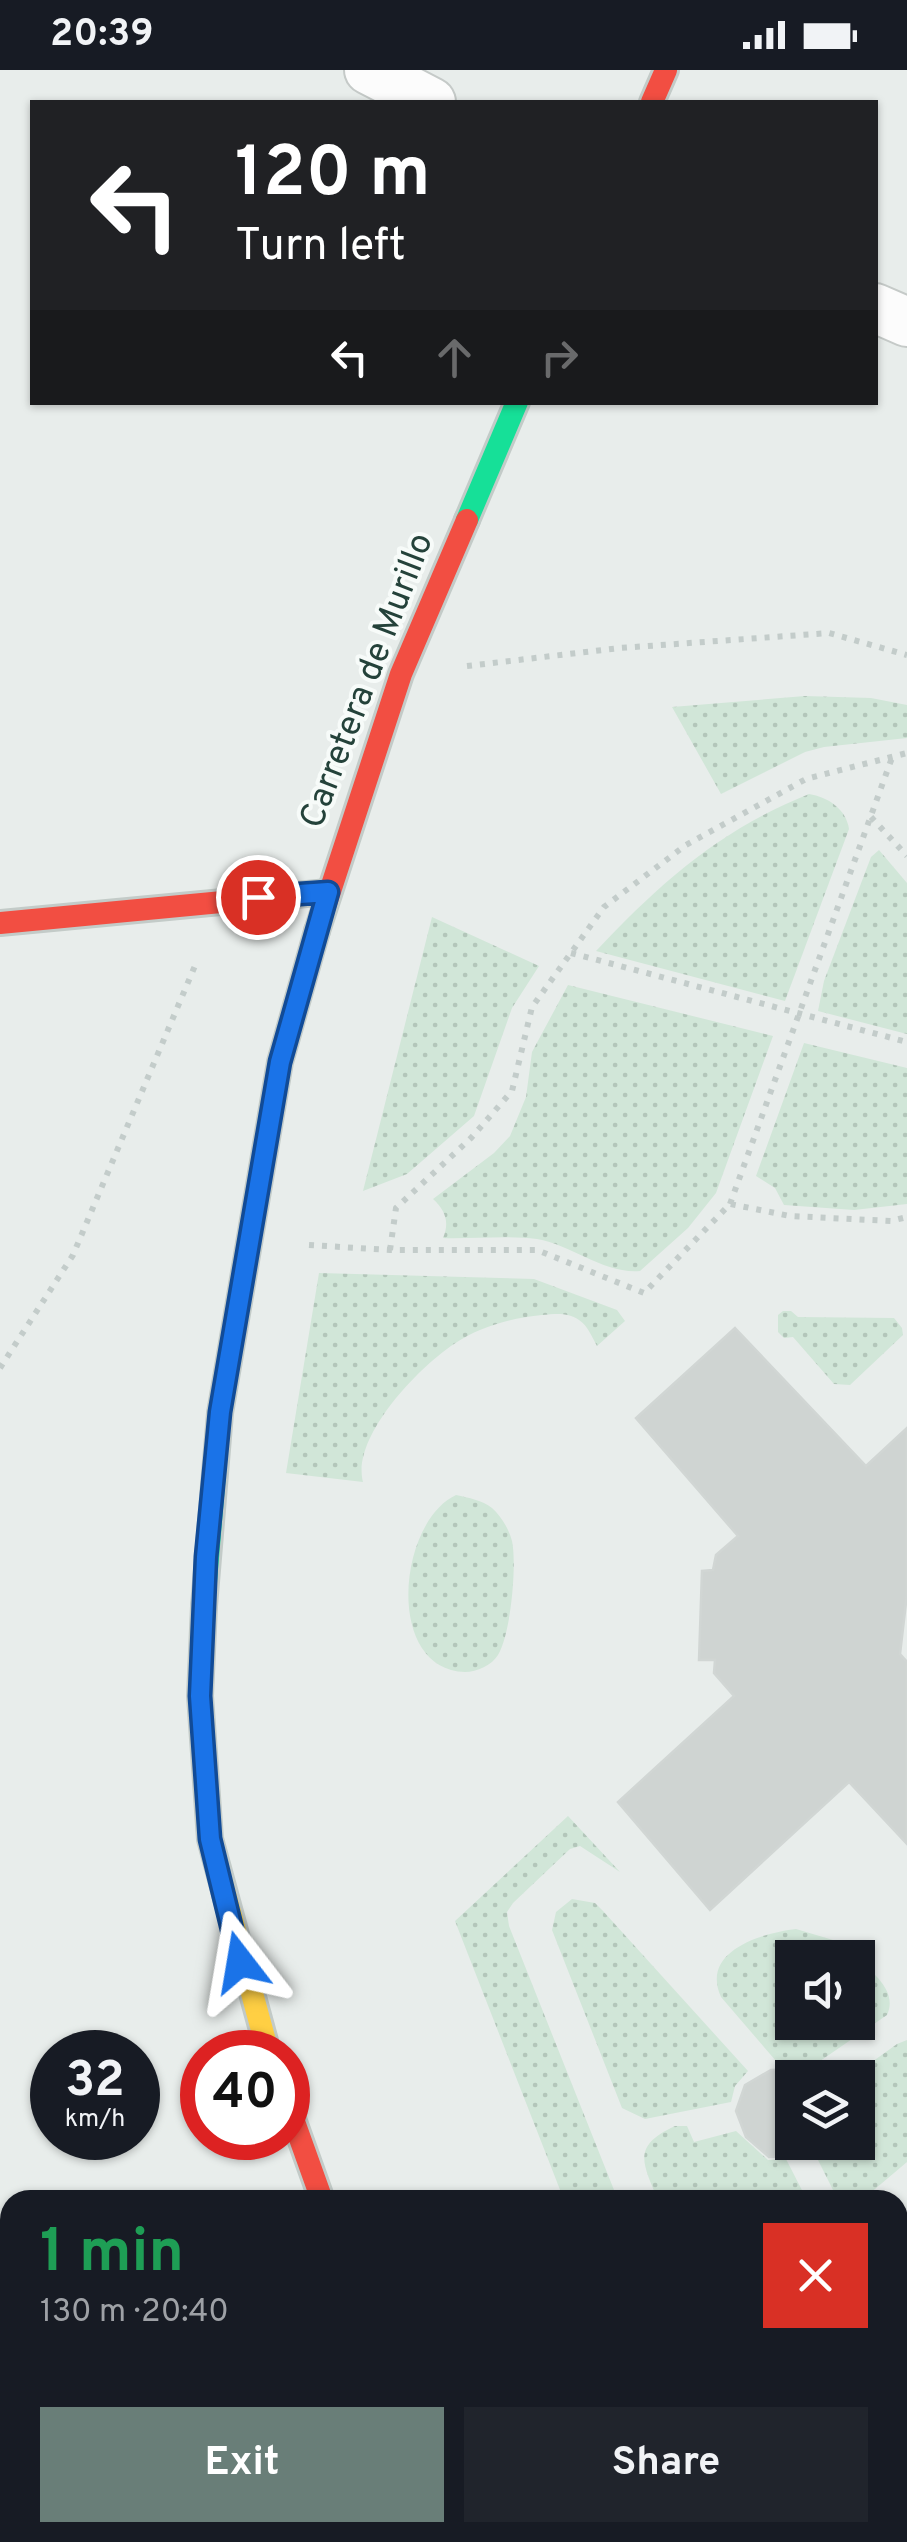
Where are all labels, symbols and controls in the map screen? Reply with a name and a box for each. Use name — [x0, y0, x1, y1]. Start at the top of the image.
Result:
text: 20:39 — [50, 11, 154, 60]
text: 120 m — [235, 132, 431, 221]
icon: left — [70, 140, 200, 270]
text: Turn left — [235, 219, 406, 276]
icon: left — [322, 330, 377, 385]
icon: ahead — [427, 330, 482, 385]
icon: right — [532, 330, 587, 385]
street label: Carretera de Murillo — [291, 527, 445, 835]
pin — [216, 855, 301, 940]
icon: arrive — [231, 870, 286, 925]
position arrow — [188, 1910, 292, 2014]
map controls — [775, 1940, 875, 2160]
button: sound — [775, 1940, 875, 2040]
speed limit sign: 40 — [180, 2030, 310, 2160]
text: 32 — [65, 2051, 125, 2114]
button: layers — [775, 2060, 875, 2160]
text: km/h — [65, 2104, 125, 2136]
text: 1 min — [40, 2217, 184, 2293]
button: close — [763, 2223, 868, 2328]
text: 130 m · 20:40 — [40, 2293, 229, 2333]
button: Exit — [40, 2407, 444, 2522]
button: Share — [464, 2407, 868, 2522]

